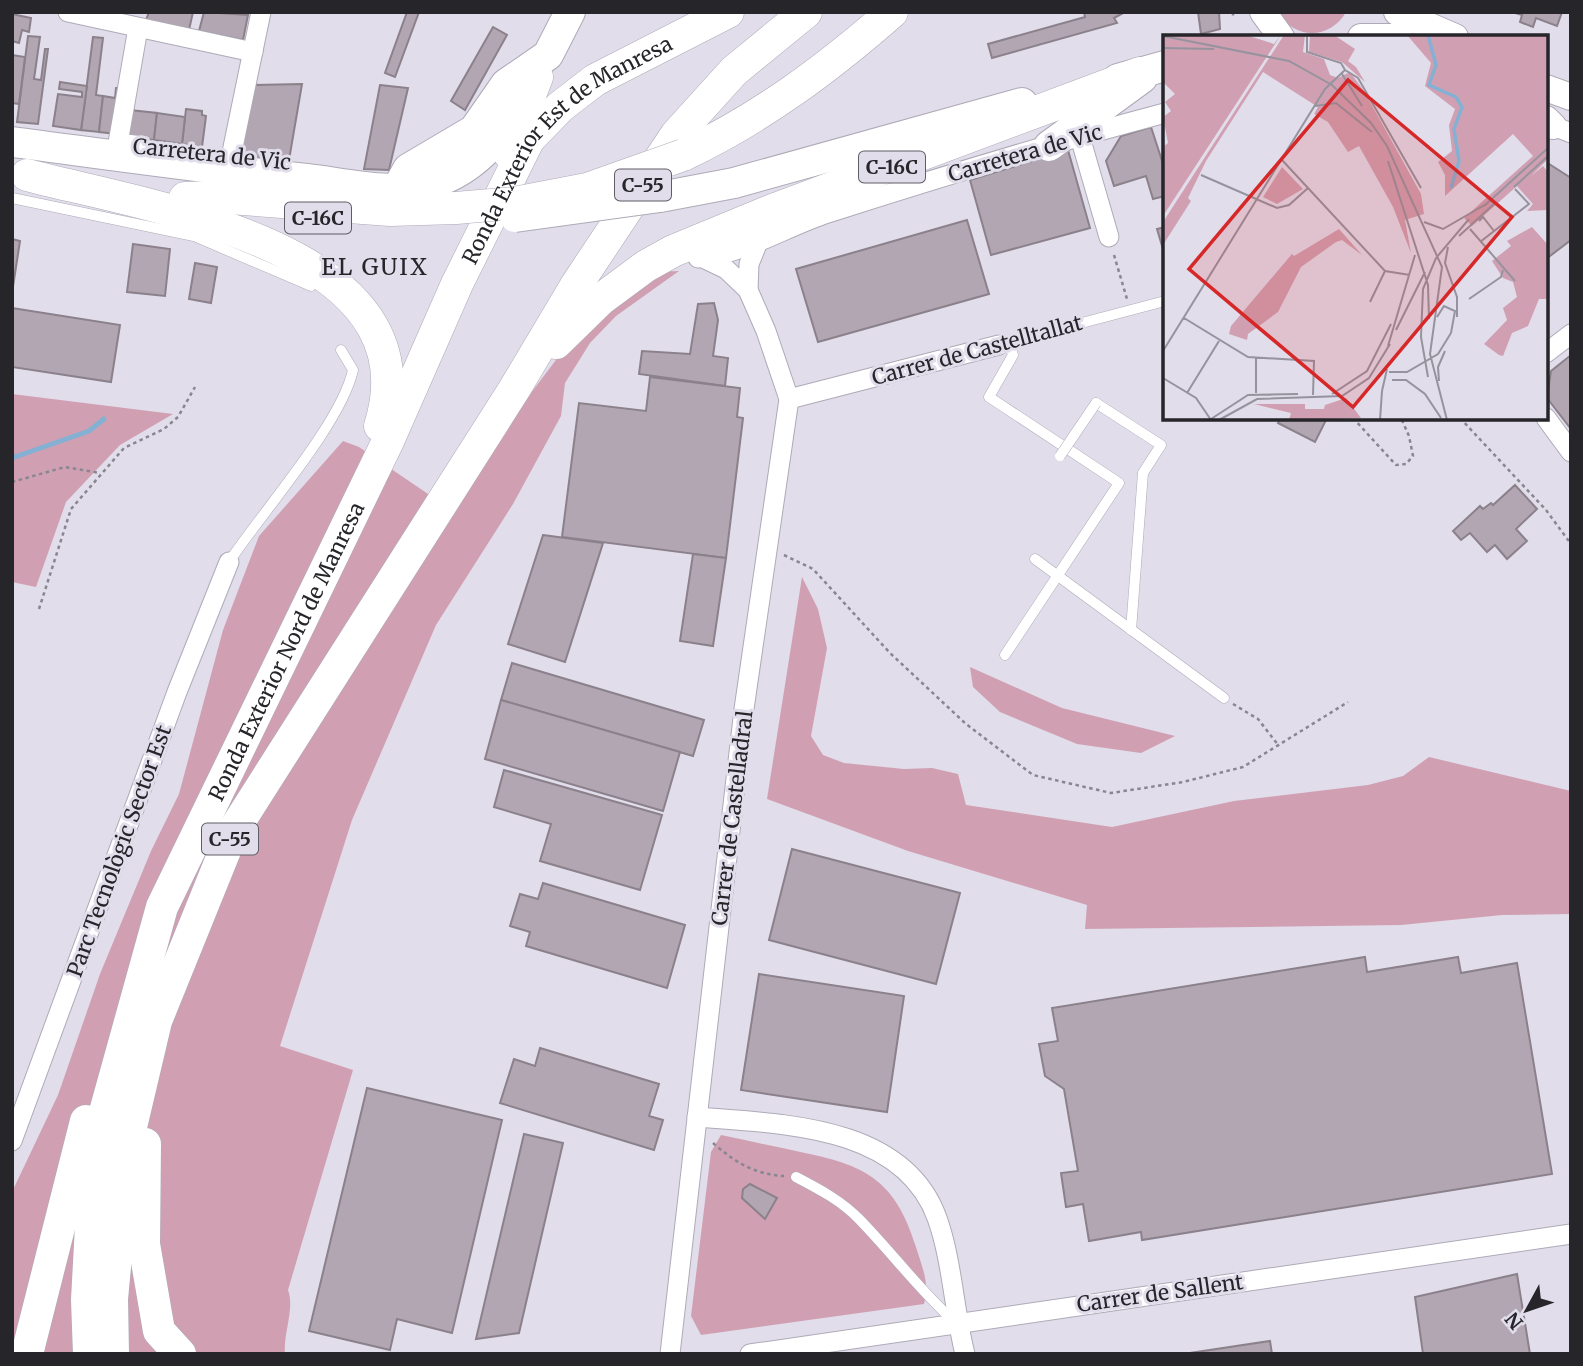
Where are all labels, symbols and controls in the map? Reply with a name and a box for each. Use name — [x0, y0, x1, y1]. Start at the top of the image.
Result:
street label: Ronda Exterior Est de Manresa — [456, 29, 677, 268]
inset map — [1163, 35, 1548, 420]
street label: Carretera de Vic — [945, 118, 1105, 188]
street label: Carretera de Vic — [132, 132, 292, 176]
road number: C-16C — [859, 152, 925, 182]
road number: C-55 — [615, 169, 671, 200]
road number: C-16C — [285, 202, 351, 233]
district label: EL GUIX — [321, 252, 429, 281]
street label: Carrer de Castelltallat — [869, 309, 1085, 391]
street label: Ronda Exterior Nord de Manresa — [202, 498, 370, 805]
street label: Carrer de Castelladral — [705, 709, 759, 927]
street label: Parc Tecnològic Sector Est — [61, 721, 177, 981]
road number: C-55 — [202, 824, 258, 854]
street label: Carrer de Sallent — [1075, 1268, 1245, 1318]
north arrow — [1492, 1275, 1562, 1345]
text: N — [1500, 1307, 1528, 1334]

